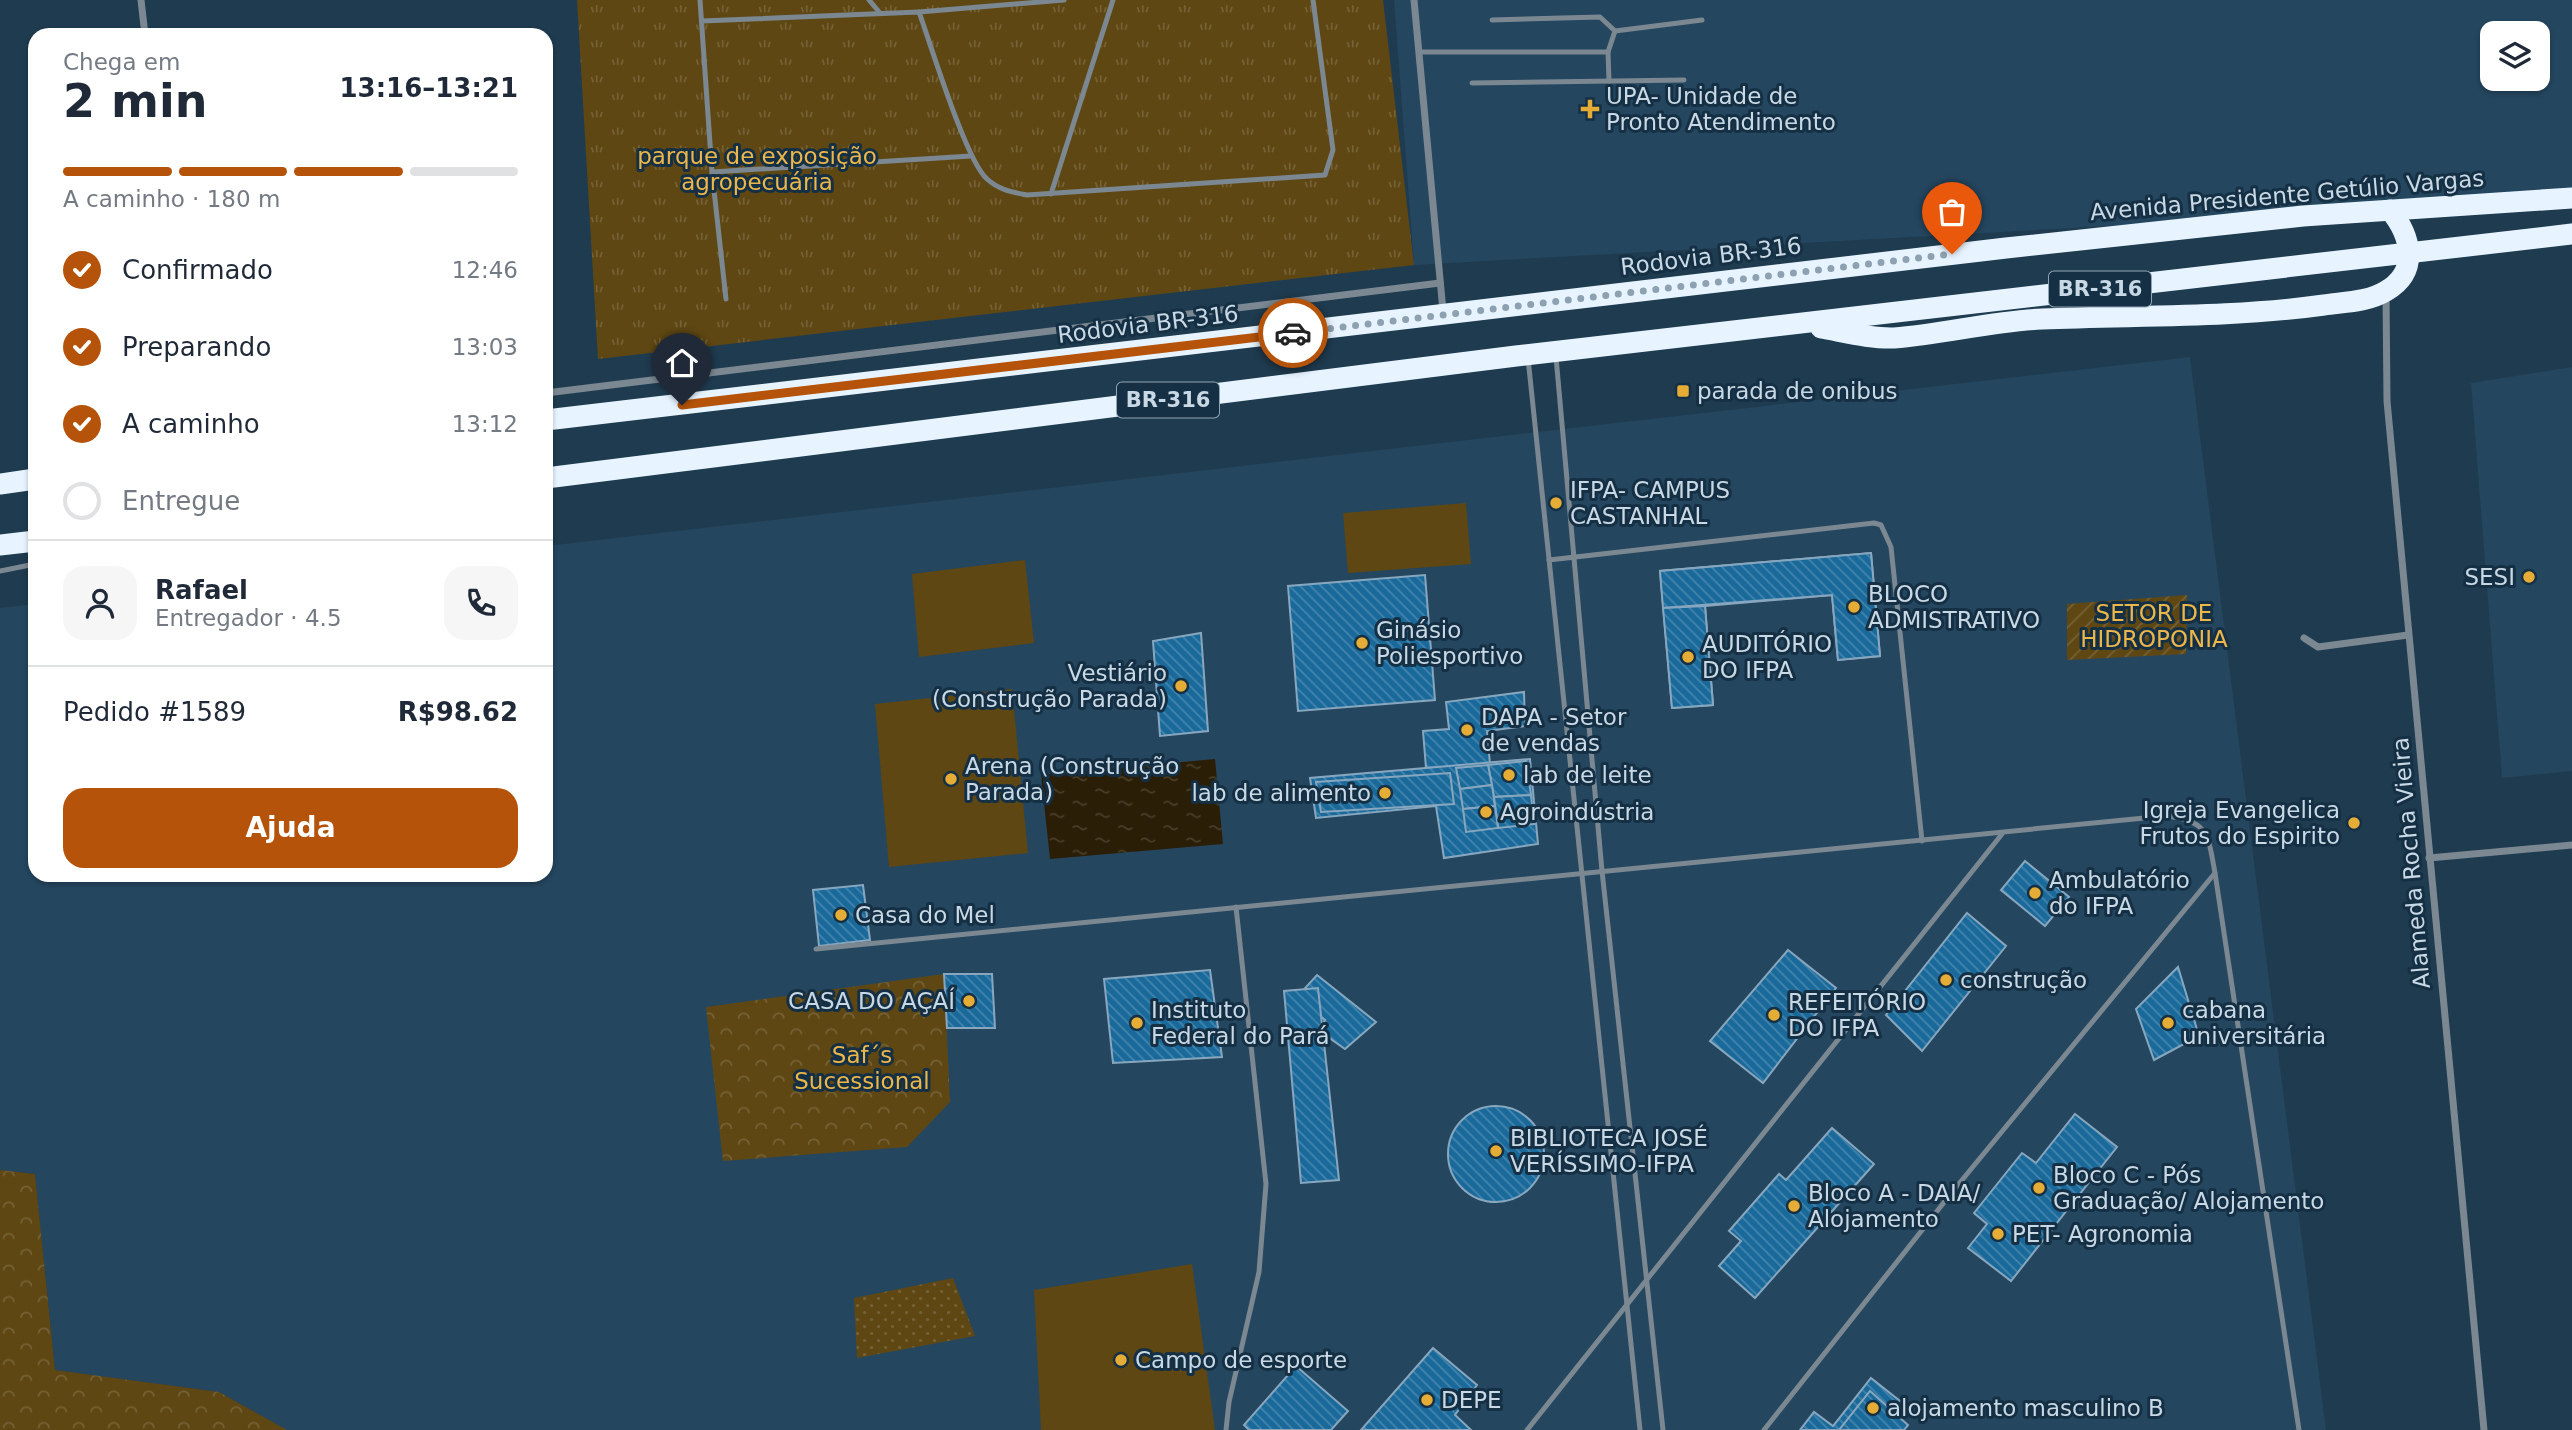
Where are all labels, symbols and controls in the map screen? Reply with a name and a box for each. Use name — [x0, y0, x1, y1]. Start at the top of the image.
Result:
map controls — [2480, 21, 2550, 91]
button: layers — [2480, 21, 2550, 91]
text: Chega em — [63, 49, 180, 75]
text: 13:16–13:21 — [339, 73, 518, 103]
text: 2 min — [63, 74, 207, 128]
place label: UPA- Unidade de Pronto Atendimento — [1606, 83, 1836, 135]
marker: UPA- Unidade de Pronto Atendimento — [1580, 99, 1600, 119]
park label: parque de exposição agropecuária — [637, 143, 877, 195]
street label: Avenida Presidente Getúlio Vargas — [2089, 165, 2485, 225]
pin — [1922, 182, 1982, 254]
text: A caminho · 180 m — [63, 186, 280, 212]
icon: bag — [1933, 193, 1971, 231]
street label: Rodovia BR-316 — [1619, 232, 1803, 280]
icon: check — [63, 251, 101, 289]
text: Confirmado — [122, 255, 273, 285]
text: 12:46 — [452, 257, 518, 283]
road number: BR-316 — [2049, 272, 2151, 306]
courier — [1258, 298, 1328, 368]
street label: Rodovia BR-316 — [1056, 300, 1240, 348]
icon: car — [1274, 314, 1312, 352]
icon: check — [63, 328, 101, 366]
text: Preparando — [122, 332, 271, 362]
pin — [652, 333, 712, 405]
text: 13:03 — [452, 334, 518, 360]
icon: home — [663, 344, 701, 382]
place label: parada de onibus — [1697, 378, 1898, 404]
road number: BR-316 — [1117, 382, 1219, 418]
marker: parada de onibus — [1675, 383, 1691, 399]
icon: check — [63, 405, 101, 443]
text: A caminho — [122, 409, 260, 439]
text: 13:12 — [452, 411, 518, 437]
place label: IFPA- CAMPUS CASTANHAL — [1570, 477, 1730, 529]
text: Entregue — [122, 486, 240, 516]
marker: IFPA- CAMPUS CASTANHAL — [1548, 495, 1564, 511]
place label: SESI — [2464, 564, 2515, 590]
button: person — [63, 566, 137, 640]
button: phone — [444, 566, 518, 640]
marker: SESI — [2521, 569, 2537, 585]
text: Rafael — [155, 575, 248, 605]
place label: BLOCO ADMISTRATIVO — [1868, 581, 2040, 633]
marker: BLOCO ADMISTRATIVO — [1846, 599, 1862, 615]
park label: SETOR DE HIDROPONIA — [2080, 600, 2228, 652]
text: Entregador · 4.5 — [155, 605, 342, 631]
place label: Ginásio Poliesportivo — [1376, 617, 1523, 669]
place label: AUDITÓRIO DO IFPA — [1702, 630, 1832, 683]
marker: Ginásio Poliesportivo — [1354, 635, 1370, 651]
marker: AUDITÓRIO DO IFPA — [1680, 649, 1696, 665]
place label: Vestiário (Construção Parada) — [932, 660, 1167, 712]
marker: Vestiário (Construção Parada) — [1173, 678, 1189, 694]
text: Pedido #1589 — [63, 697, 246, 727]
text: R$98.62 — [398, 697, 518, 727]
place label: DAPA - Setor de vendas — [1481, 704, 1627, 756]
marker: DAPA - Setor de vendas — [1459, 722, 1475, 738]
street label: Alameda Rocha Vieira — [2387, 736, 2435, 990]
place label: Arena (Construção Parada) — [965, 753, 1179, 805]
place label: lab de leite — [1523, 762, 1652, 788]
marker: lab de leite — [1501, 767, 1517, 783]
marker: Arena (Construção Parada) — [943, 771, 959, 787]
place label: lab de alimento — [1191, 780, 1371, 806]
marker: lab de alimento — [1377, 785, 1393, 801]
button: Ajuda — [63, 788, 518, 868]
place label: Igreja Evangelica Frutos do Espirito — [2140, 797, 2340, 849]
place label: Agroindústria — [1500, 799, 1654, 825]
marker: Agroindústria — [1478, 804, 1494, 820]
marker: Igreja Evangelica Frutos do Espirito — [2346, 815, 2362, 831]
place label: Ambulatório do IFPA — [2049, 867, 2190, 919]
marker: Ambulatório do IFPA — [2027, 885, 2043, 901]
place label: Casa do Mel — [855, 902, 995, 928]
marker: Casa do Mel — [833, 907, 849, 923]
place label: construção — [1960, 967, 2087, 993]
marker: construção — [1938, 972, 1954, 988]
place label: CASA DO AÇAÍ — [788, 987, 955, 1014]
place label: REFEITÓRIO DO IFPA — [1788, 988, 1926, 1041]
marker: CASA DO AÇAÍ — [961, 993, 977, 1009]
place label: Instituto Federal do Pará — [1151, 997, 1330, 1049]
place label: cabana universitária — [2182, 997, 2326, 1049]
marker: REFEITÓRIO DO IFPA — [1766, 1007, 1782, 1023]
marker: Instituto Federal do Pará — [1129, 1015, 1145, 1031]
marker: cabana universitária — [2160, 1015, 2176, 1031]
park label: Saf´s Sucessional — [794, 1042, 930, 1094]
place label: BIBLIOTECA JOSÉ VERÍSSIMO-IFPA — [1510, 1124, 1708, 1177]
marker: BIBLIOTECA JOSÉ VERÍSSIMO-IFPA — [1488, 1143, 1504, 1159]
place label: Bloco C - Pós Graduação/ Alojamento — [2053, 1162, 2324, 1214]
place label: Bloco A - DAIA/ Alojamento — [1808, 1180, 1980, 1232]
marker: Bloco C - Pós Graduação/ Alojamento — [2031, 1180, 2047, 1196]
marker: Bloco A - DAIA/ Alojamento — [1786, 1198, 1802, 1214]
place label: PET- Agronomia — [2012, 1221, 2193, 1247]
marker: PET- Agronomia — [1990, 1226, 2006, 1242]
place label: Campo de esporte — [1135, 1347, 1347, 1373]
marker: Campo de esporte — [1113, 1352, 1129, 1368]
place label: DEPE — [1441, 1387, 1502, 1413]
marker: DEPE — [1419, 1392, 1435, 1408]
place label: alojamento masculino B — [1887, 1395, 2164, 1421]
marker: alojamento masculino B — [1865, 1400, 1881, 1416]

